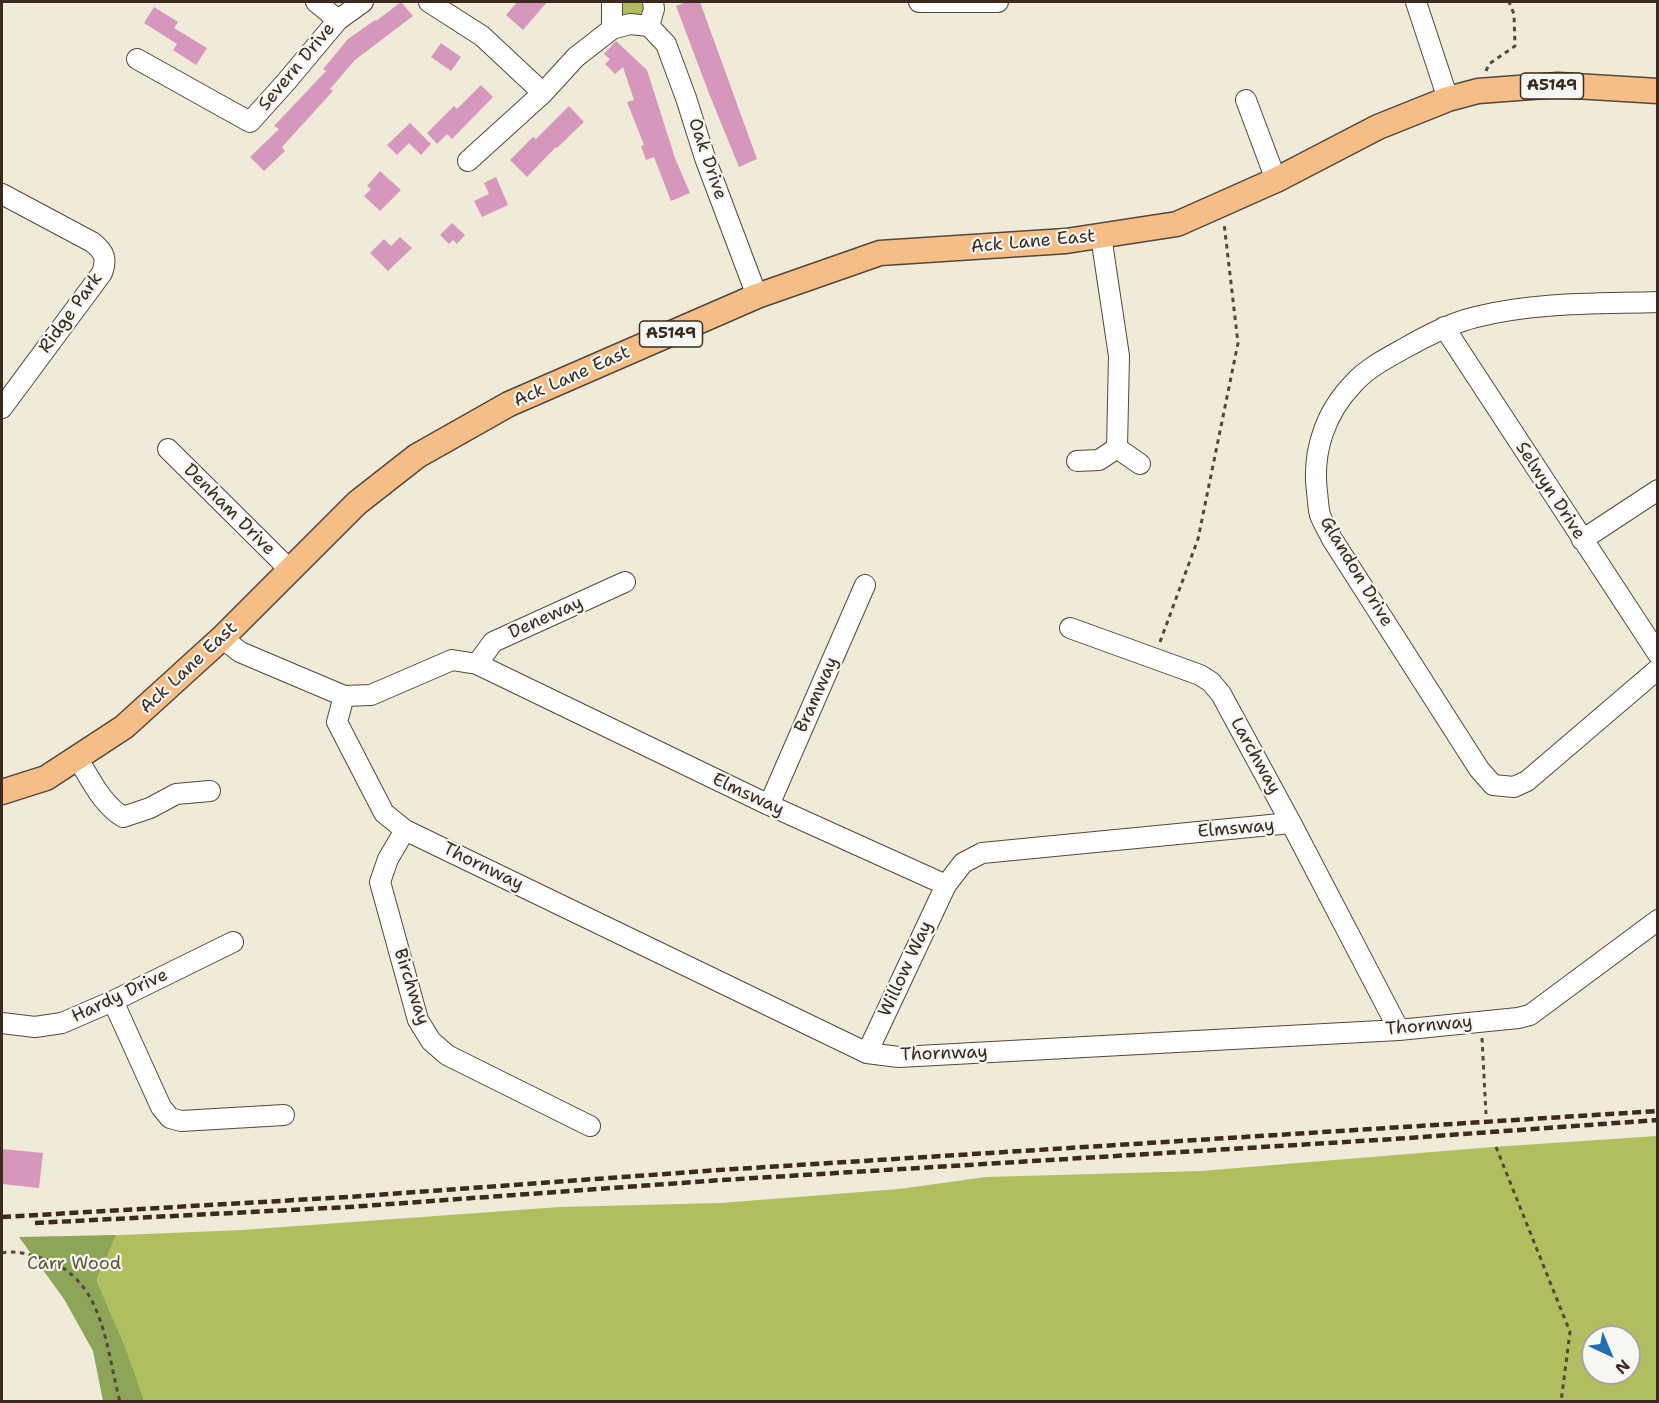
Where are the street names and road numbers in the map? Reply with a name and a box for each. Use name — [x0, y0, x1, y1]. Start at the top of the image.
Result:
street label: Severn Drive — [254, 19, 340, 115]
road number: A5149 — [1520, 73, 1584, 99]
street label: Oak Drive — [683, 115, 731, 203]
street label: Ack Lane East — [970, 226, 1096, 258]
street label: Ridge Park — [35, 268, 107, 358]
road number: A5149 — [640, 321, 702, 347]
street label: Ack Lane East — [511, 342, 633, 412]
street label: Selwyn Drive — [1510, 438, 1590, 544]
street label: Denham Drive — [179, 460, 279, 560]
street label: Glandon Drive — [1315, 513, 1397, 631]
street label: Deneway — [505, 592, 587, 644]
street label: Ack Lane East — [136, 617, 242, 719]
street label: Bramway — [791, 654, 843, 736]
street label: Larchway — [1225, 714, 1285, 798]
street label: Elmsway — [709, 769, 787, 821]
street label: Elmsway — [1197, 815, 1275, 843]
street label: Thornway — [439, 838, 527, 896]
street label: Willow Way — [874, 918, 938, 1020]
street label: Birchway — [389, 946, 433, 1028]
street label: Hardy Drive — [69, 964, 171, 1028]
street label: Thornway — [1385, 1011, 1473, 1041]
street label: Thornway — [900, 1042, 988, 1066]

